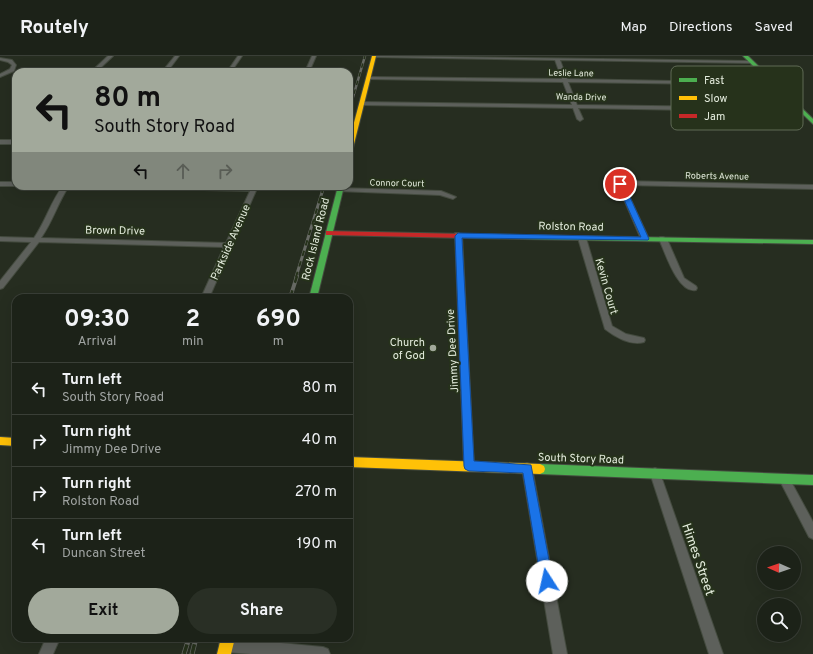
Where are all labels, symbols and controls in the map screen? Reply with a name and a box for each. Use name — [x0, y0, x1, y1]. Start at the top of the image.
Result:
text: Routely — [20, 16, 89, 40]
text: Map — [621, 19, 647, 36]
text: Directions — [669, 19, 733, 36]
text: Saved — [755, 19, 793, 36]
legend — [671, 66, 803, 130]
street label: Leslie Lane — [548, 68, 594, 79]
text: Fast — [704, 74, 724, 88]
text: 80 m — [94, 81, 161, 117]
icon: left — [28, 84, 80, 136]
street label: Wanda Drive — [556, 92, 607, 103]
text: Slow — [704, 92, 727, 106]
text: Jam — [704, 110, 725, 124]
text: South Story Road — [94, 116, 235, 139]
icon: left — [130, 160, 152, 182]
icon: ahead — [172, 160, 194, 182]
icon: right — [214, 160, 236, 182]
pin — [603, 167, 637, 201]
street label: Roberts Avenue — [685, 170, 749, 183]
icon: arrive — [609, 173, 631, 195]
street label: Connor Court — [369, 178, 425, 189]
street label: Rock Island Road — [299, 196, 333, 282]
street label: Parkside Avenue — [208, 202, 254, 282]
street label: Rolston Road — [538, 219, 604, 235]
street label: Brown Drive — [85, 223, 145, 239]
street label: Kevin Court — [591, 256, 621, 316]
text: 09:30 — [64, 305, 130, 335]
text: 2 — [186, 305, 200, 335]
text: 690 — [256, 305, 301, 335]
street label: Jimmy Dee Drive — [444, 309, 462, 393]
text: Arrival — [78, 334, 116, 350]
text: min — [182, 334, 204, 350]
text: m — [273, 334, 284, 350]
place label: Church of God — [390, 336, 425, 363]
marker: Church of God — [428, 343, 438, 353]
text: Turn left — [62, 371, 122, 390]
icon: left — [28, 378, 50, 400]
text: 80 m — [302, 379, 337, 398]
text: South Story Road — [62, 390, 164, 406]
text: Turn right — [62, 423, 131, 442]
icon: right — [28, 430, 50, 452]
text: 40 m — [302, 431, 337, 450]
text: Jimmy Dee Drive — [62, 442, 161, 458]
street label: South Story Road — [538, 450, 624, 468]
text: Turn right — [62, 475, 131, 494]
icon: right — [28, 482, 50, 504]
text: 270 m — [295, 483, 337, 502]
text: Rolston Road — [62, 494, 139, 510]
street label: Himes Street — [677, 521, 717, 598]
text: Turn left — [62, 527, 122, 546]
icon: left — [28, 534, 50, 556]
text: 190 m — [297, 535, 337, 554]
text: Duncan Street — [62, 546, 145, 562]
north arrow — [757, 546, 801, 590]
map controls — [757, 546, 801, 642]
position arrow — [526, 560, 568, 602]
button: Exit — [28, 588, 179, 634]
button: Share — [187, 588, 337, 634]
button: search — [757, 598, 801, 642]

